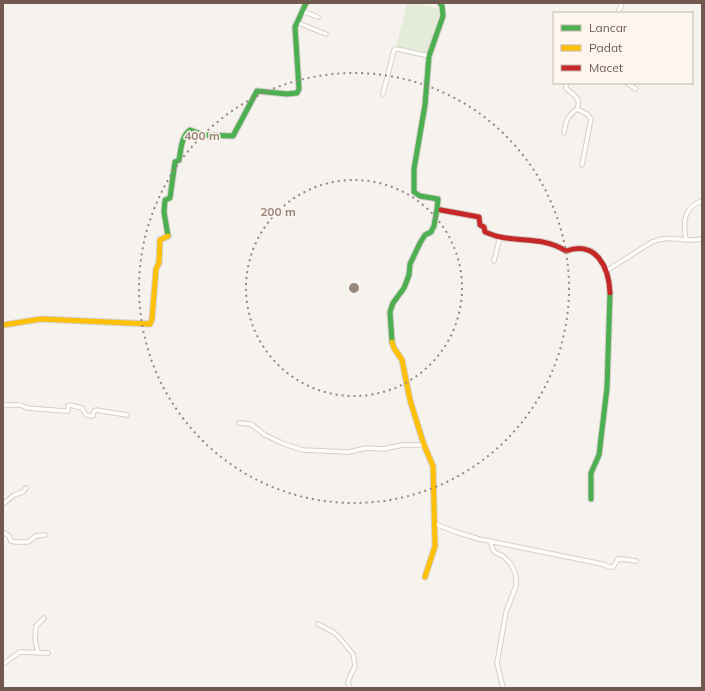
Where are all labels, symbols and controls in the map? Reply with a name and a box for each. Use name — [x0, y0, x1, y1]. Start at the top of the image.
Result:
legend — [553, 12, 693, 84]
text: Lancar — [589, 20, 628, 35]
text: Padat — [589, 40, 622, 55]
text: Macet — [589, 60, 623, 75]
text: 400 m — [184, 128, 220, 143]
text: 200 m — [260, 204, 296, 219]
centre of rings — [347, 281, 361, 295]

